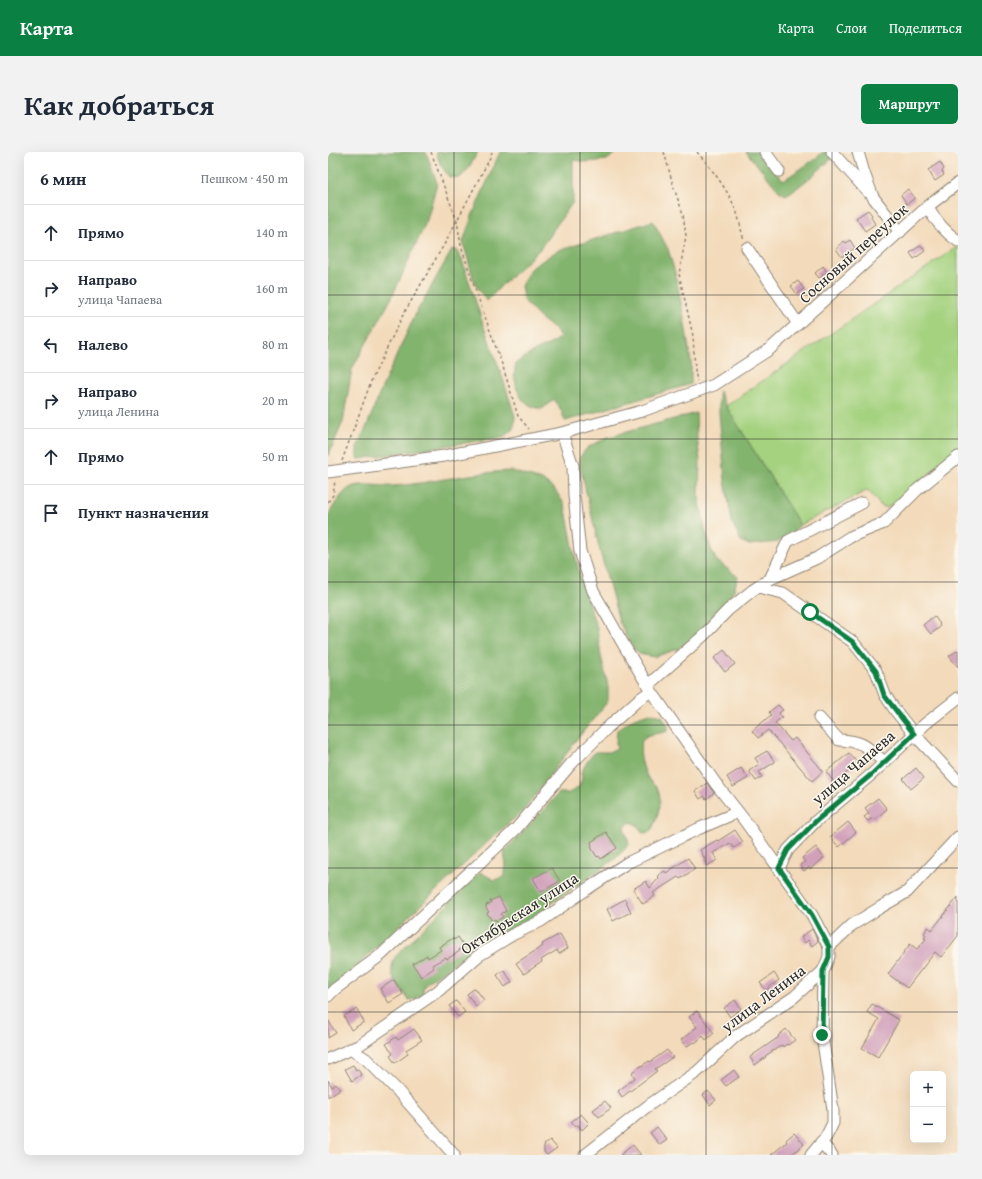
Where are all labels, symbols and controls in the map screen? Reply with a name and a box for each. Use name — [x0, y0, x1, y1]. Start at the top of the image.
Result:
text: Карта — [20, 14, 73, 42]
text: Карта — [778, 18, 814, 38]
text: Слои — [836, 18, 867, 38]
text: Поделиться — [889, 18, 962, 38]
text: Как добраться — [24, 84, 214, 125]
button: Маршрут — [861, 84, 958, 124]
text: 6 мин — [40, 166, 86, 191]
text: Пешком · 450 m — [201, 169, 288, 188]
street label: Сосновый переулок — [793, 197, 913, 309]
icon: ahead — [40, 222, 62, 244]
text: Прямо — [78, 222, 124, 243]
text: 140 m — [256, 223, 288, 242]
text: Направо — [78, 269, 137, 290]
icon: right — [40, 278, 62, 300]
text: 160 m — [256, 279, 288, 298]
text: улица Чапаева — [78, 290, 162, 309]
icon: left — [40, 334, 62, 356]
text: Налево — [78, 334, 128, 355]
text: 80 m — [262, 335, 288, 354]
text: Направо — [78, 381, 137, 402]
icon: right — [40, 390, 62, 412]
text: 20 m — [262, 391, 288, 410]
text: улица Ленина — [78, 402, 159, 421]
icon: ahead — [40, 446, 62, 468]
text: Прямо — [78, 446, 124, 467]
text: 50 m — [262, 447, 288, 466]
icon: arrive — [40, 502, 62, 524]
text: Пункт назначения — [78, 502, 209, 523]
route start — [801, 603, 819, 621]
street label: улица Чапаева — [805, 724, 900, 811]
street label: Октябрьская улица — [455, 866, 583, 960]
street label: улица Ленина — [715, 958, 810, 1038]
route end — [813, 1026, 831, 1044]
map controls — [910, 1071, 946, 1143]
button: + — [910, 1071, 946, 1107]
button: − — [910, 1107, 946, 1143]

